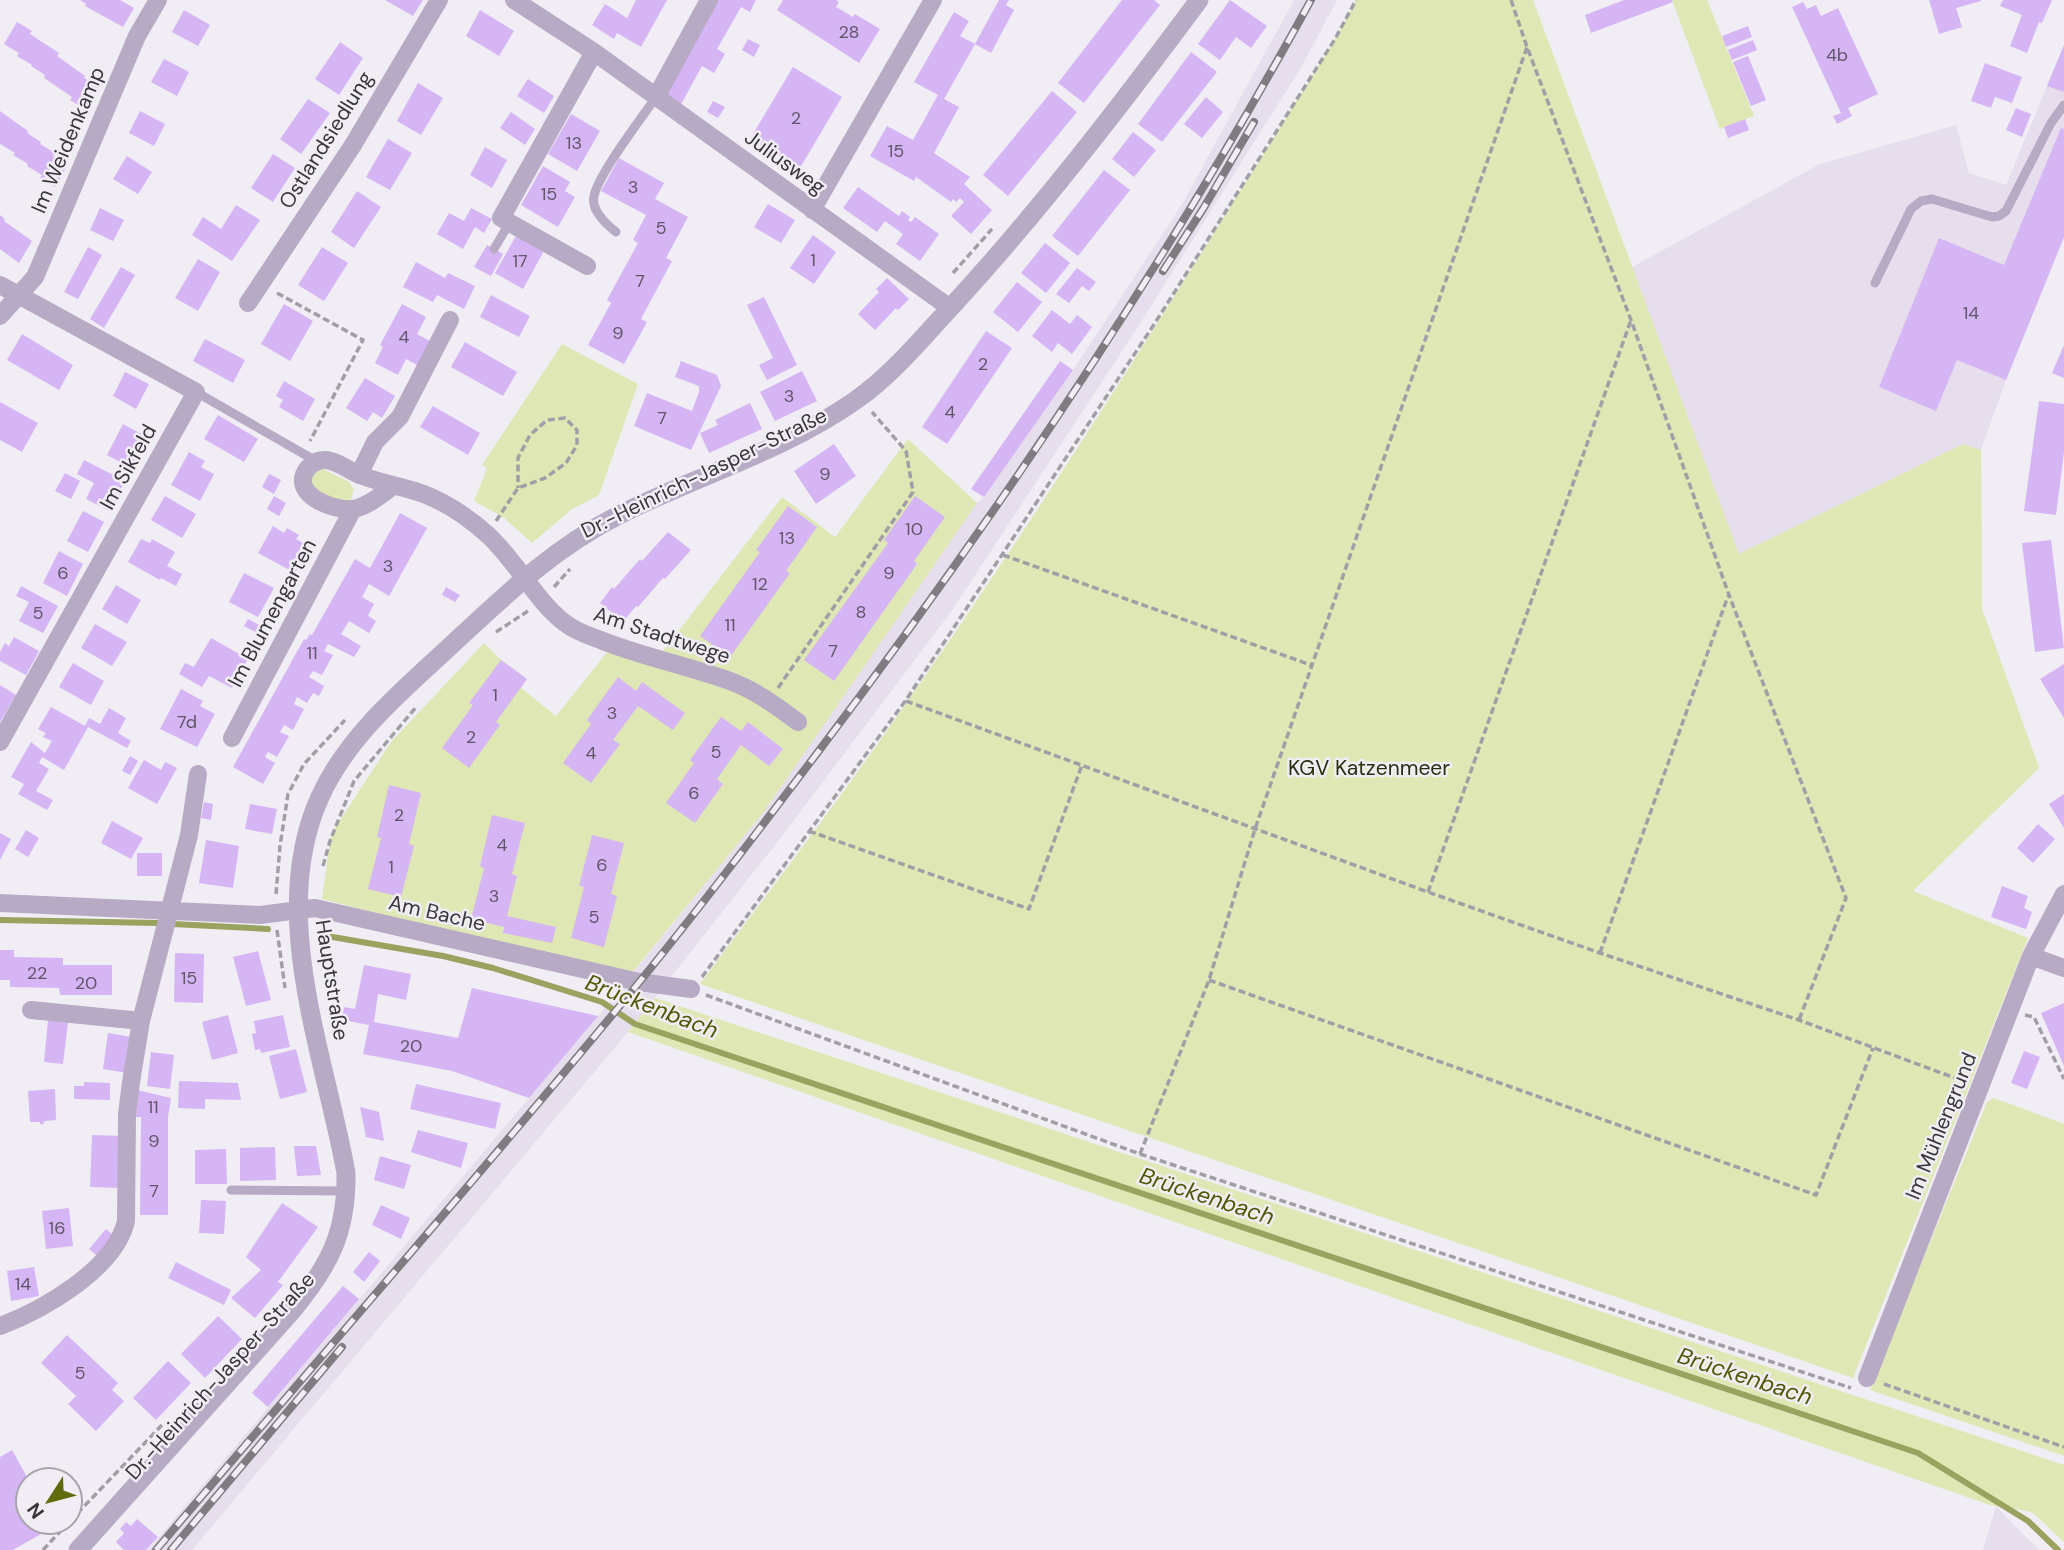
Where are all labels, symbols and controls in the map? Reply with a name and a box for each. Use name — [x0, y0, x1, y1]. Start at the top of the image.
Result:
house number: 28 — [838, 20, 860, 44]
house number: 4b — [1826, 43, 1848, 67]
street label: Im Weidenkamp — [25, 63, 111, 217]
street label: Ostlandsiedlung — [273, 66, 380, 214]
house number: 2 — [791, 106, 801, 130]
street label: Juliusweg — [739, 123, 831, 201]
house number: 13 — [566, 131, 582, 155]
house number: 15 — [888, 139, 904, 163]
house number: 3 — [628, 175, 638, 199]
house number: 15 — [541, 182, 557, 206]
house number: 5 — [656, 216, 666, 240]
house number: 1 — [810, 248, 816, 272]
house number: 17 — [512, 249, 528, 273]
house number: 7 — [635, 269, 645, 293]
house number: 14 — [1963, 301, 1979, 325]
house number: 9 — [612, 321, 624, 345]
house number: 4 — [399, 325, 410, 349]
house number: 2 — [978, 352, 988, 376]
house number: 3 — [784, 384, 794, 408]
house number: 4 — [945, 400, 956, 424]
street label: Dr.-Heinrich-Jasper-Straße — [576, 401, 832, 545]
house number: 7 — [657, 406, 667, 430]
street label: Im Sikfeld — [93, 419, 163, 515]
house number: 9 — [819, 462, 831, 486]
house number: 10 — [905, 517, 923, 541]
house number: 13 — [779, 526, 795, 550]
street label: Im Blumengarten — [221, 534, 323, 692]
house number: 3 — [383, 554, 393, 578]
house number: 6 — [57, 561, 69, 585]
house number: 9 — [883, 561, 895, 585]
house number: 12 — [752, 572, 768, 596]
street label: Am Stadtwege — [590, 600, 734, 670]
house number: 8 — [856, 600, 866, 624]
house number: 5 — [33, 601, 43, 625]
house number: 11 — [724, 613, 736, 637]
house number: 7 — [828, 639, 838, 663]
house number: 11 — [306, 641, 318, 665]
house number: 1 — [492, 683, 498, 707]
house number: 3 — [607, 701, 617, 725]
house number: 7d — [177, 710, 197, 734]
house number: 2 — [466, 725, 476, 749]
house number: 5 — [711, 740, 721, 764]
house number: 4 — [586, 741, 597, 765]
park label: KGV Katzenmeer — [1288, 754, 1450, 782]
house number: 6 — [688, 781, 700, 805]
house number: 2 — [394, 803, 404, 827]
house number: 4 — [497, 833, 508, 857]
house number: 6 — [596, 853, 608, 877]
house number: 1 — [388, 855, 394, 879]
house number: 3 — [489, 884, 499, 908]
street label: Am Bache — [386, 888, 488, 938]
house number: 5 — [589, 905, 599, 929]
street label: Hauptstraße — [309, 918, 355, 1042]
house number: 22 — [27, 961, 47, 985]
house number: 15 — [181, 966, 197, 990]
water label: Brückenbach — [581, 967, 723, 1045]
house number: 20 — [75, 971, 97, 995]
house number: 20 — [400, 1034, 422, 1058]
street label: Im Mühlengrund — [1899, 1048, 1983, 1204]
house number: 11 — [147, 1095, 159, 1119]
house number: 9 — [148, 1129, 160, 1153]
water label: Brückenbach — [1136, 1160, 1278, 1232]
house number: 7 — [149, 1179, 159, 1203]
house number: 16 — [49, 1216, 65, 1240]
street label: Dr.-Heinrich-Jasper-Straße — [119, 1266, 321, 1486]
house number: 14 — [15, 1272, 31, 1296]
water label: Brückenbach — [1674, 1340, 1816, 1412]
house number: 5 — [75, 1361, 85, 1385]
north arrow — [14, 1466, 84, 1536]
text: N — [21, 1498, 50, 1524]

